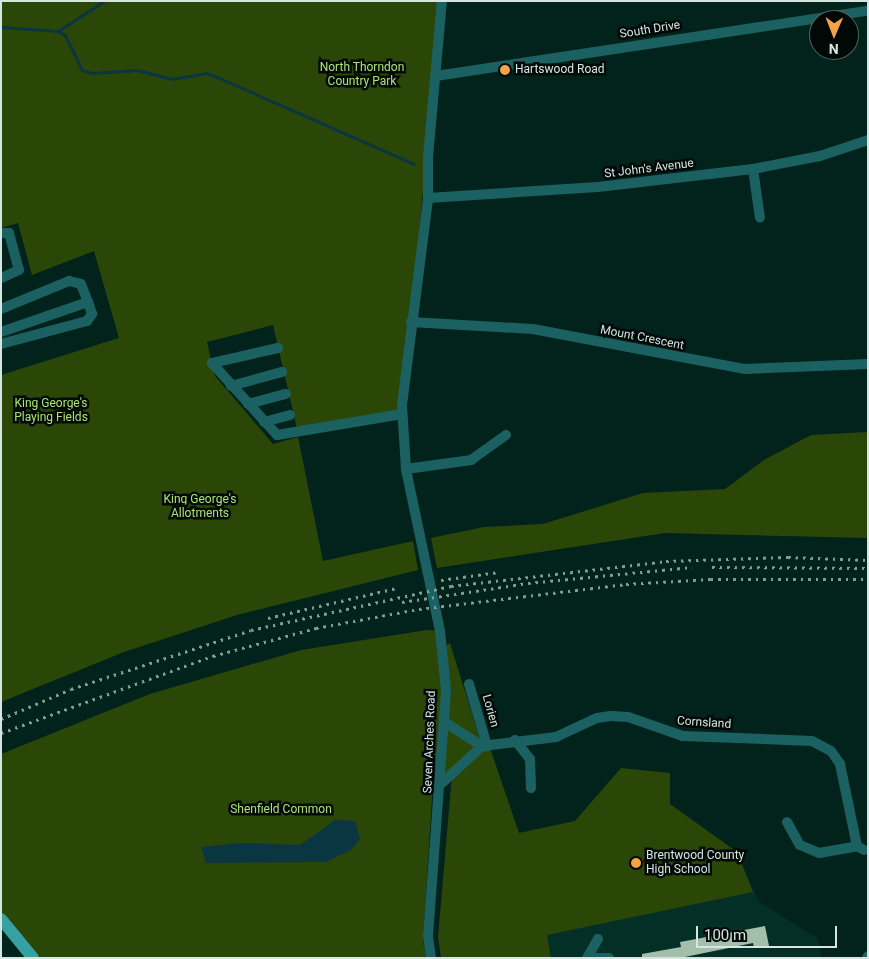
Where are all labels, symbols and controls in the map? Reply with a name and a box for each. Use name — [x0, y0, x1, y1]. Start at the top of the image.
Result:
north arrow — [809, 10, 859, 60]
street label: South Drive — [619, 18, 681, 42]
text: N — [829, 41, 839, 57]
park label: North Thorndon Country Park — [320, 61, 404, 89]
place label: Hartswood Road — [515, 63, 605, 77]
marker: Hartswood Road — [499, 64, 511, 76]
street label: St John's Avenue — [603, 156, 695, 182]
street label: Mount Crescent — [599, 323, 685, 353]
park label: King George's Playing Fields — [14, 397, 88, 425]
park label: King George's Allotments — [164, 493, 236, 521]
street label: Seven Arches Road — [421, 690, 439, 794]
street label: Lorien — [478, 693, 502, 729]
street label: Cornsland — [676, 714, 732, 732]
park label: Shenfield Common — [230, 803, 332, 817]
place label: Brentwood County High School — [646, 849, 744, 877]
marker: Brentwood County High School — [630, 857, 642, 869]
scale bar — [699, 916, 840, 948]
text: 100 m — [704, 926, 746, 944]

